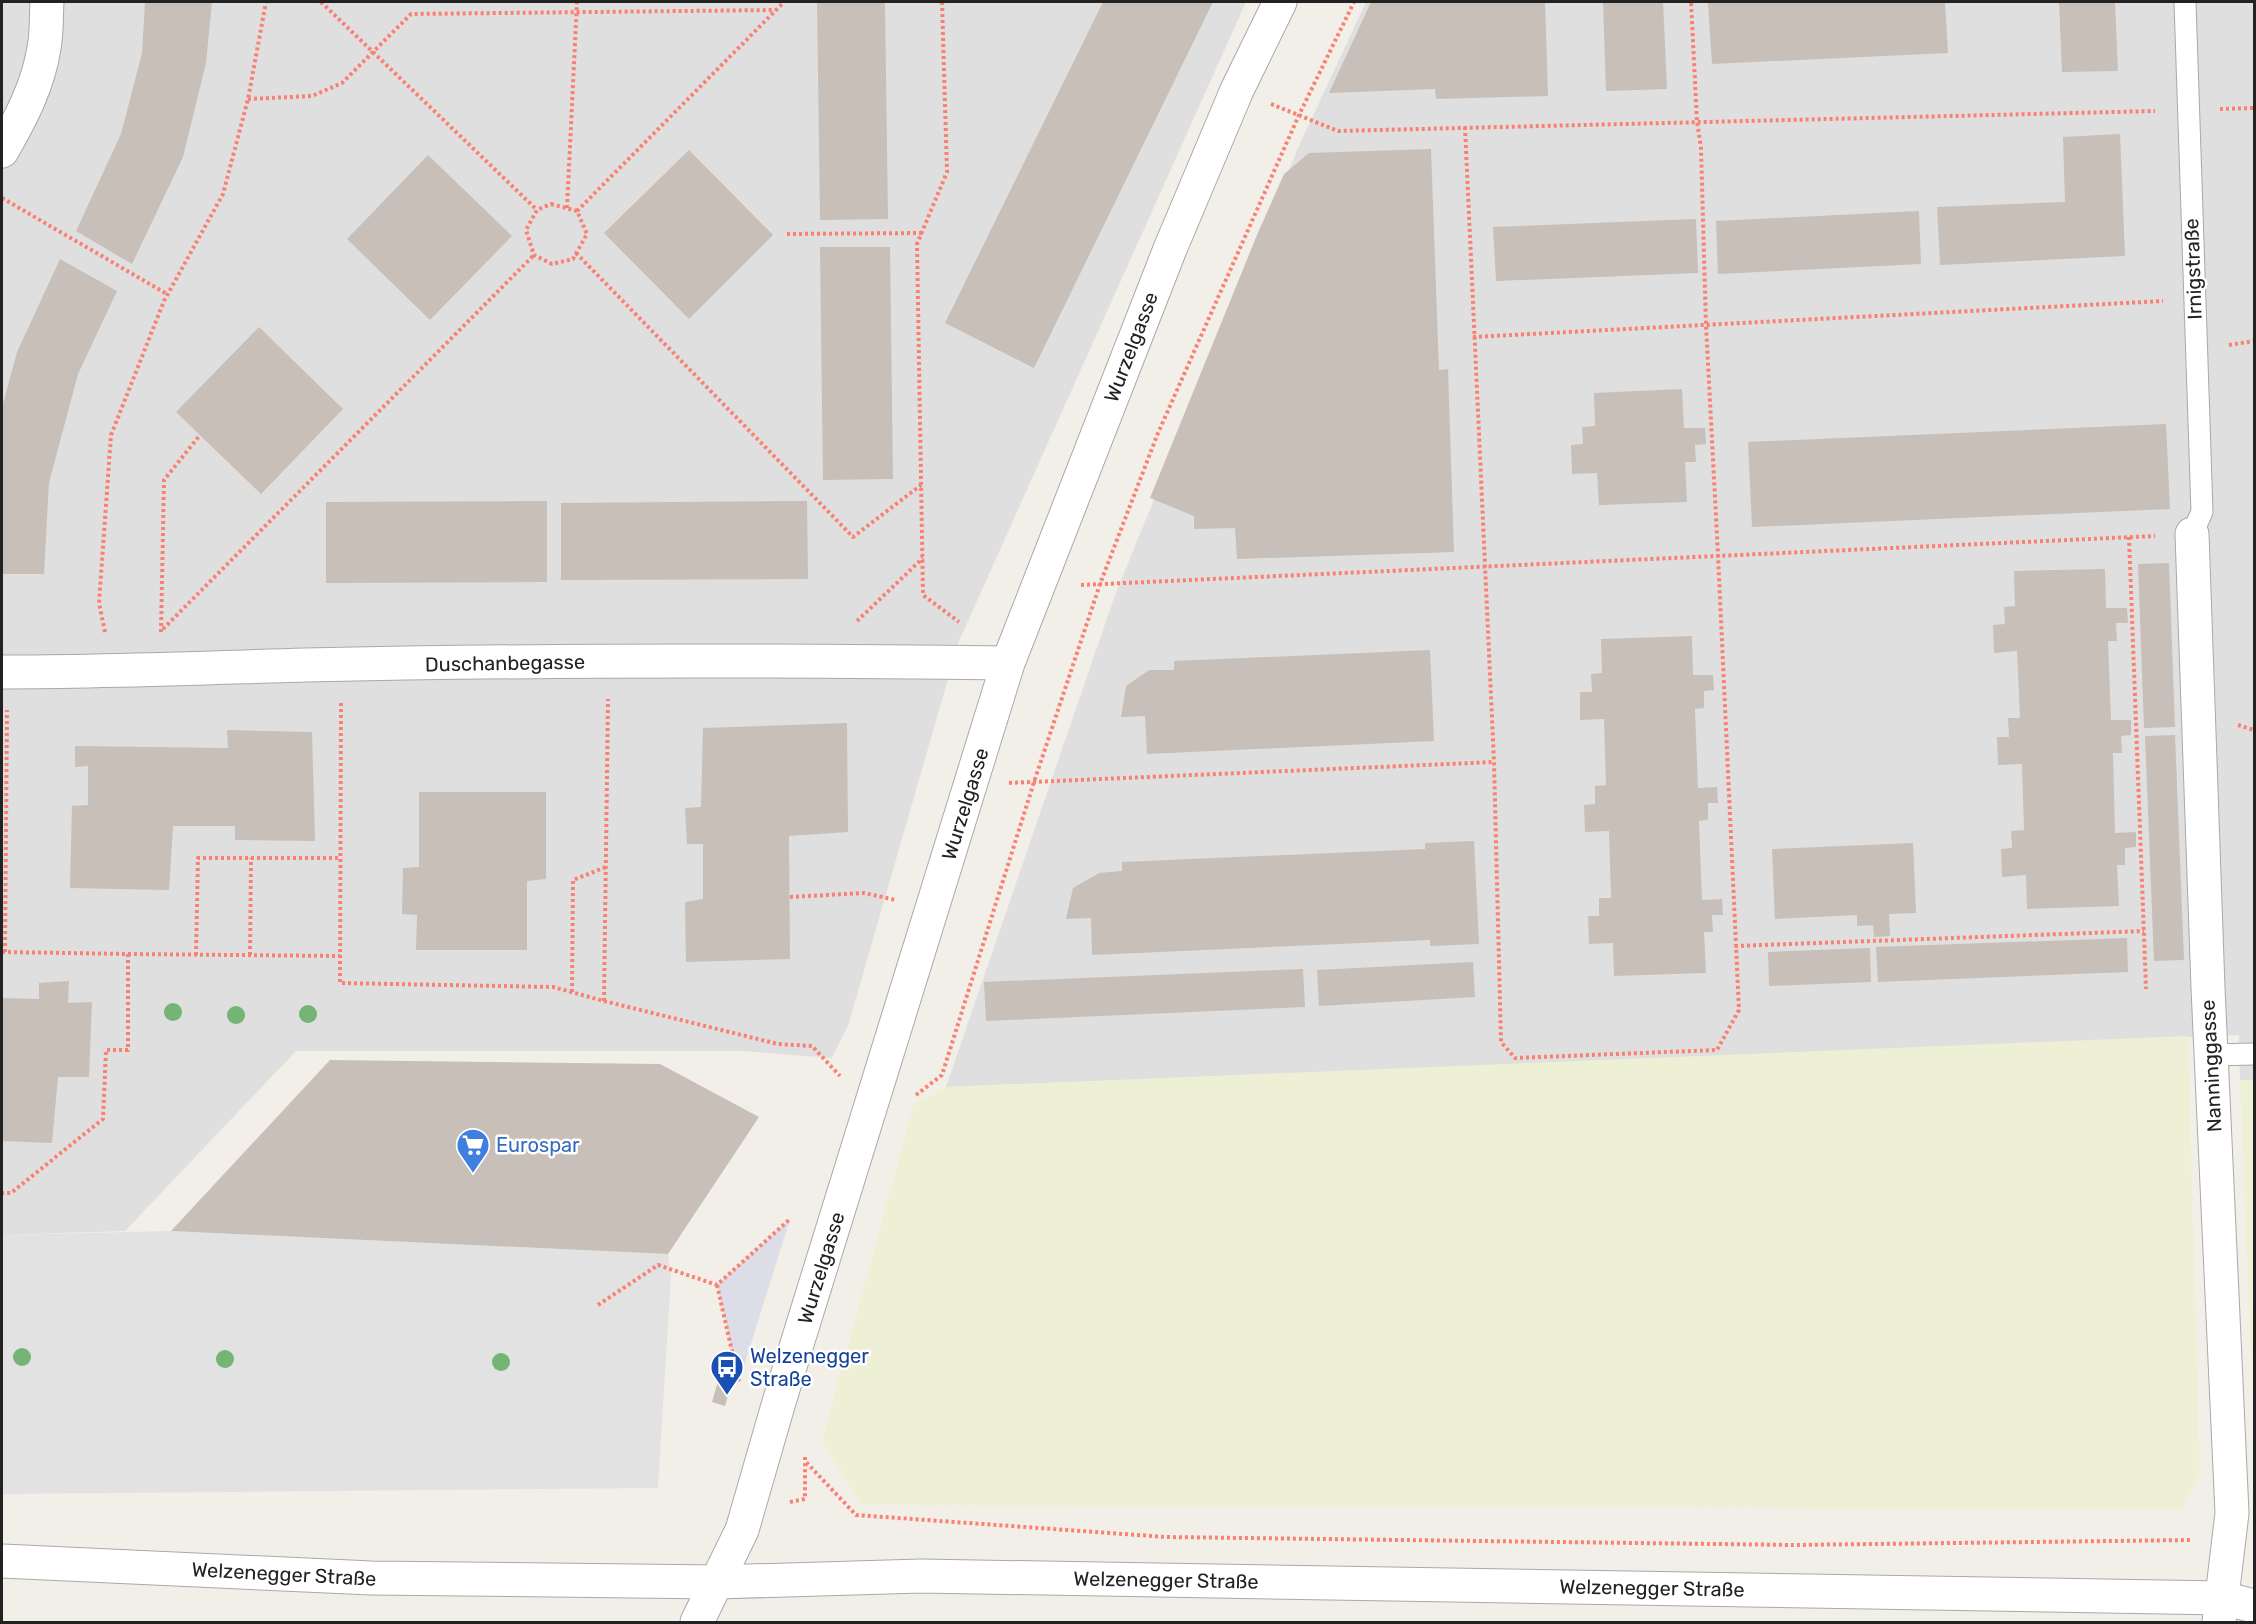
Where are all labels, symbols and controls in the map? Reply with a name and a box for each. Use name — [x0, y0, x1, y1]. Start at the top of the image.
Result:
street label: Irnigstraße — [2179, 218, 2207, 320]
street label: Wurzelgasse — [1099, 288, 1163, 406]
street label: Duschanbegasse — [425, 650, 585, 676]
street label: Wurzelgasse — [937, 745, 993, 863]
street label: Nanninggasse — [2196, 999, 2226, 1133]
supermarket icon: Eurospar — [455, 1127, 491, 1174]
place label: Eurospar — [496, 1133, 580, 1157]
street label: Wurzelgasse — [793, 1209, 849, 1327]
place label: Welzenegger Straße — [750, 1344, 869, 1391]
bus stop icon: Welzenegger Straße — [709, 1349, 745, 1396]
street label: Welzenegger Straße — [191, 1557, 377, 1591]
street label: Welzenegger Straße — [1073, 1566, 1259, 1594]
street label: Welzenegger Straße — [1559, 1574, 1745, 1602]

